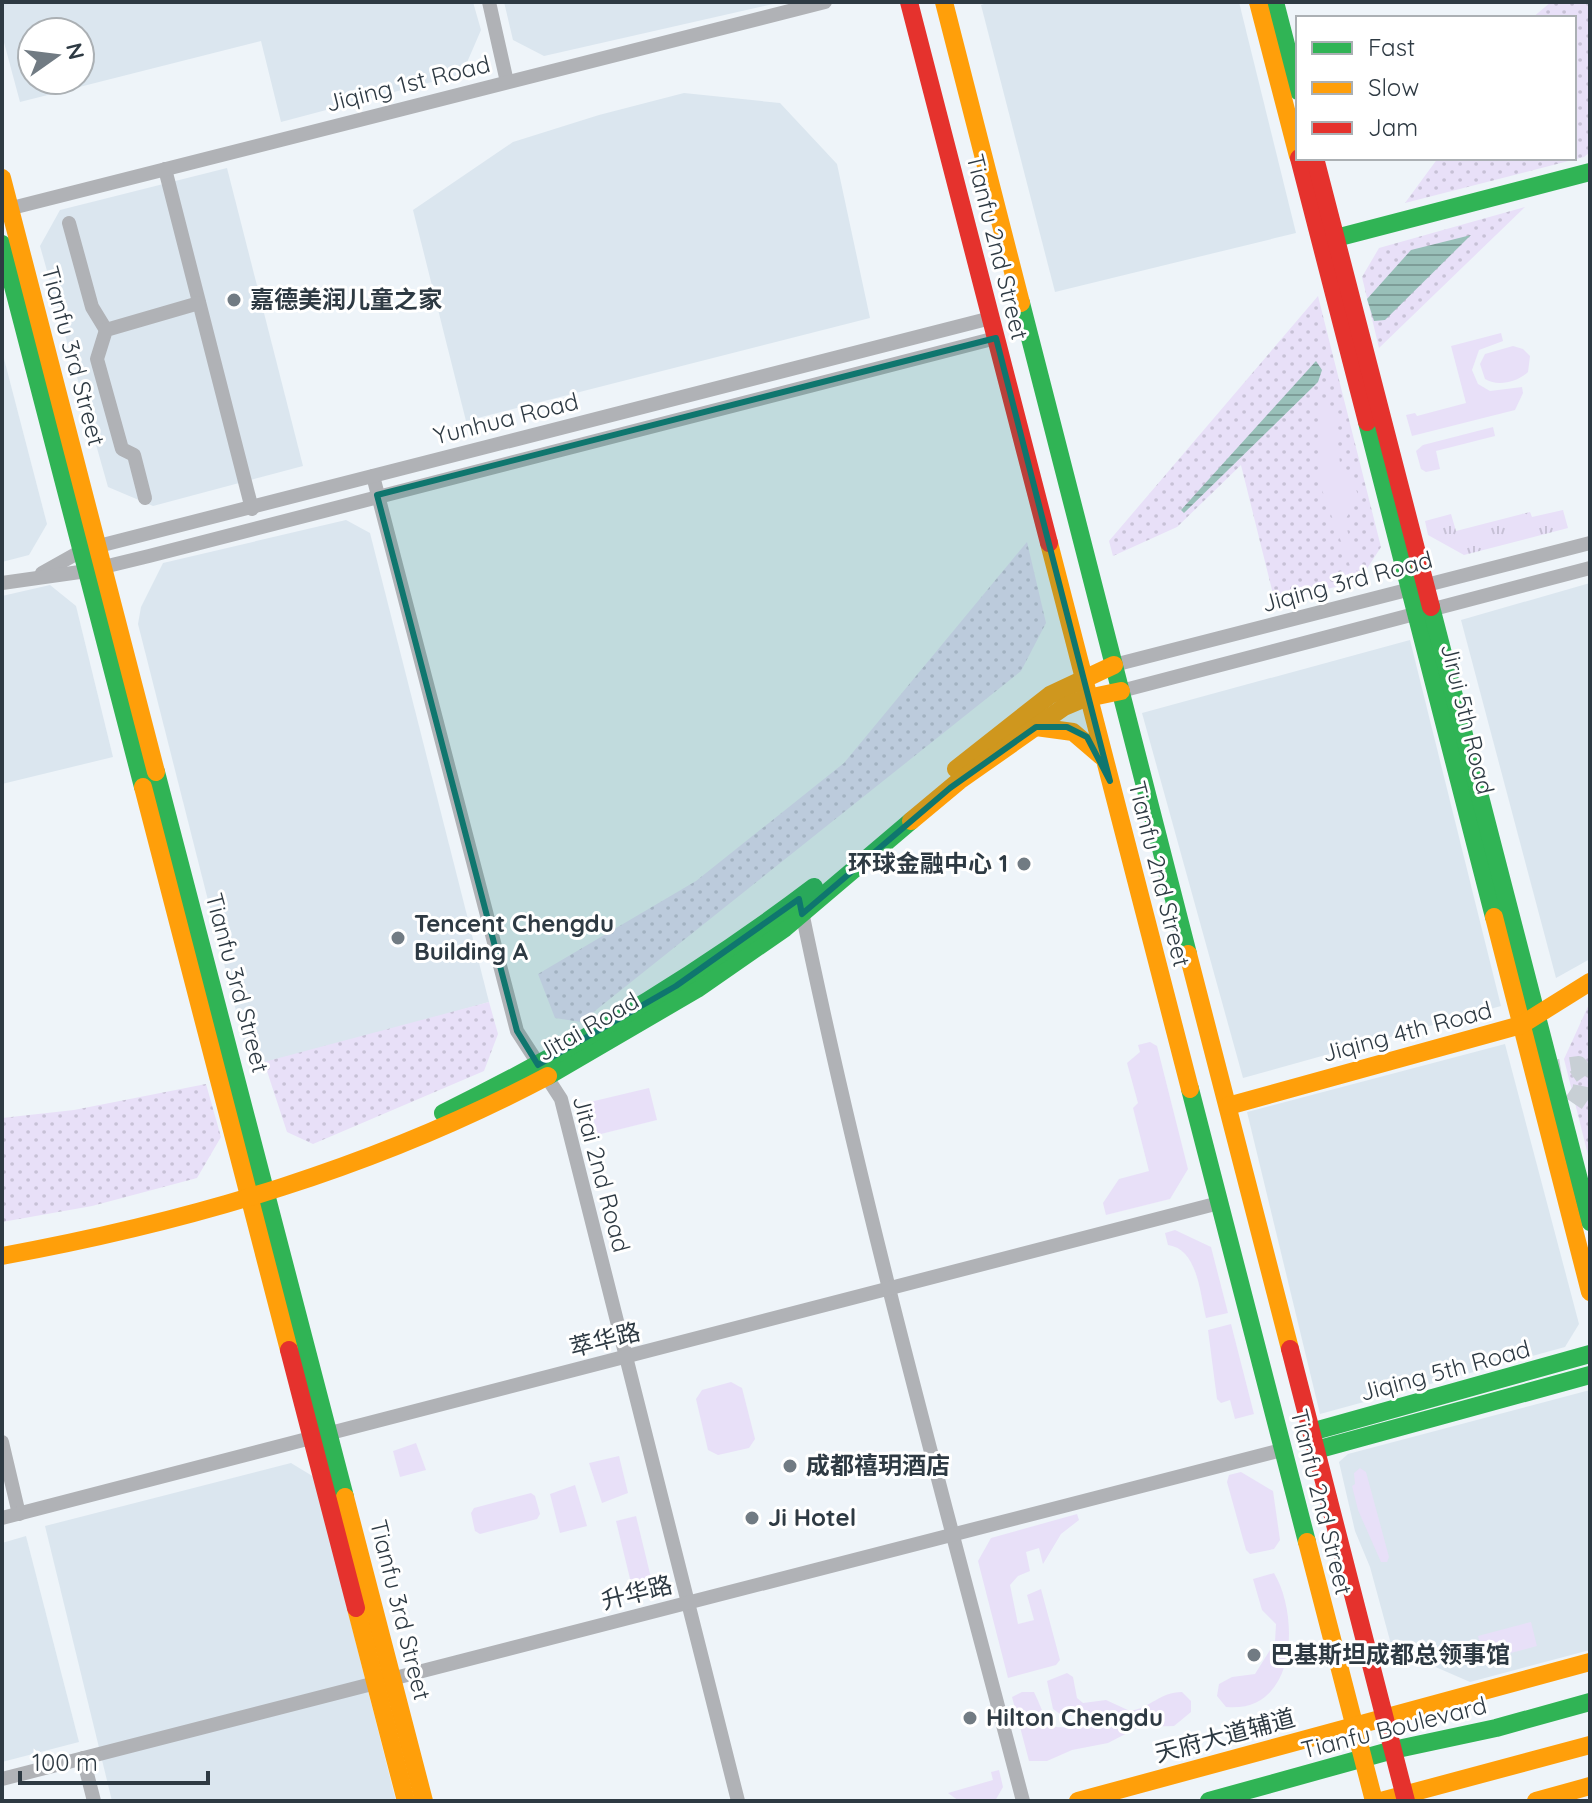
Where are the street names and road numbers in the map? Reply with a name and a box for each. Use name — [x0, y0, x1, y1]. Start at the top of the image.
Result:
street label: Jiqing 1st Road — [322, 48, 493, 118]
street label: Tianfu 2nd Street — [960, 151, 1036, 343]
street label: Tianfu 3rd Street — [36, 263, 112, 449]
street label: Yunhua Road — [430, 386, 581, 451]
street label: Jiqing 3rd Road — [1258, 544, 1436, 618]
street label: Jirui 5th Road — [1435, 640, 1501, 797]
street label: Tianfu 2nd Street — [1122, 778, 1198, 970]
street label: Tianfu 3rd Street — [200, 890, 276, 1076]
street label: Jitai Road — [531, 985, 644, 1067]
street label: Jiqing 4th Road — [1319, 994, 1495, 1068]
street label: Jitai 2nd Road — [567, 1092, 637, 1255]
street label: 萃华路 — [566, 1316, 643, 1362]
street label: Jiqing 5th Road — [1356, 1333, 1533, 1407]
street label: Tianfu 2nd Street — [1284, 1406, 1360, 1598]
street label: Tianfu 3rd Street — [364, 1516, 438, 1703]
street label: 升华路 — [598, 1569, 675, 1615]
street label: Tianfu Boulevard — [1298, 1690, 1489, 1765]
street label: 天府大道辅道 — [1151, 1702, 1298, 1768]

